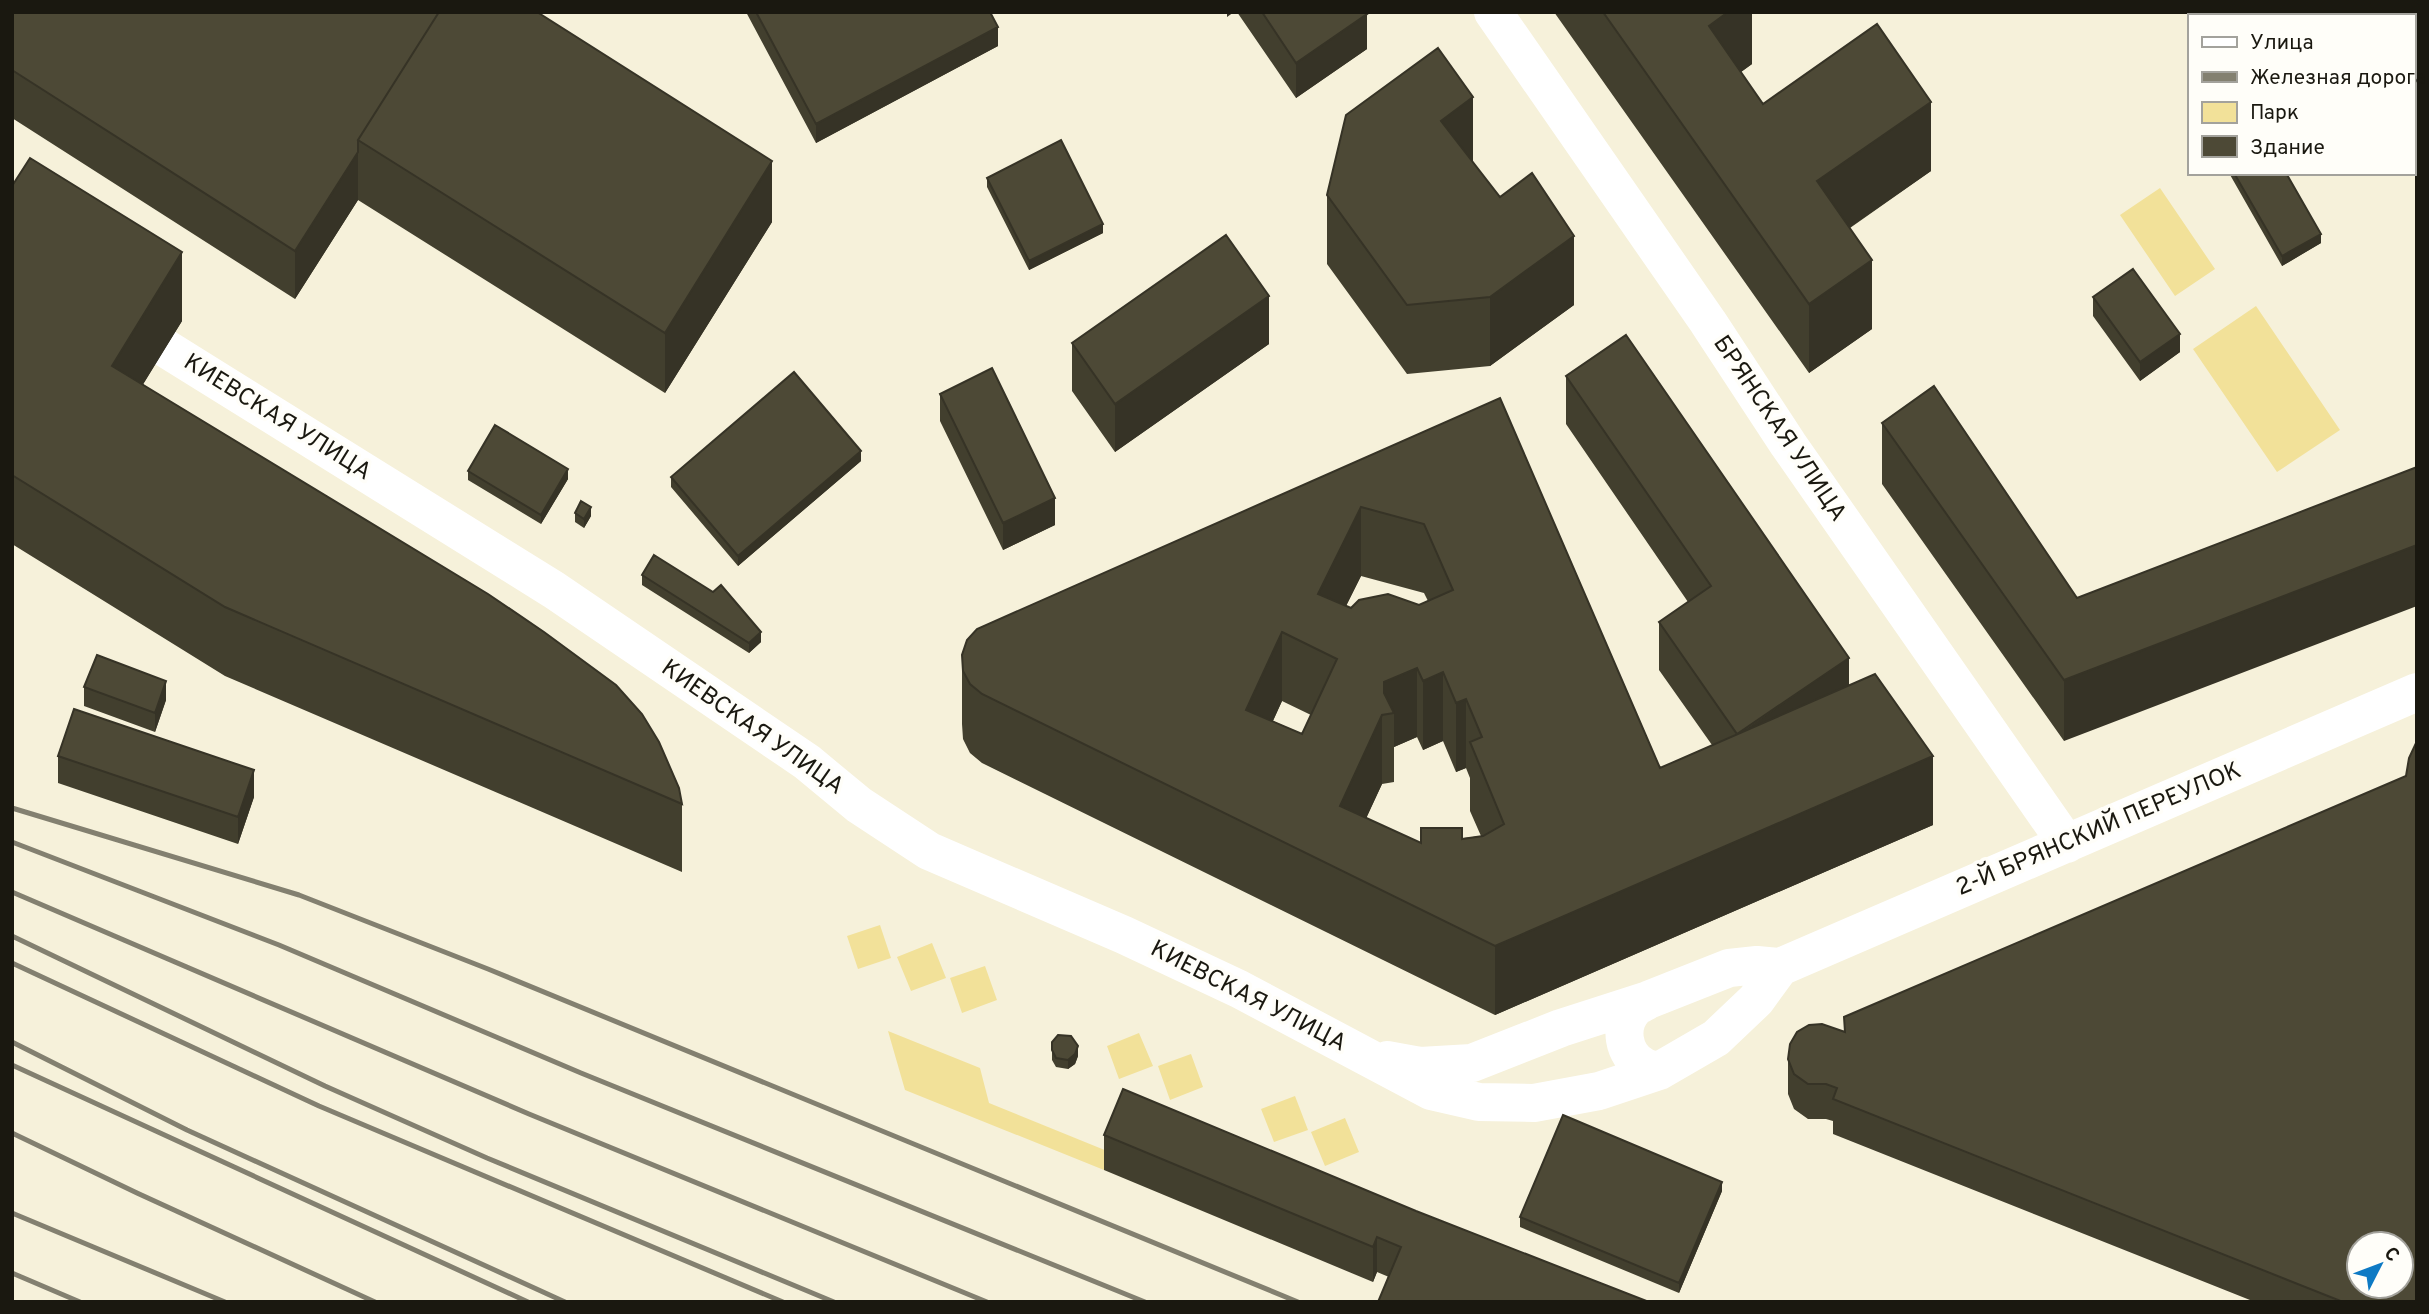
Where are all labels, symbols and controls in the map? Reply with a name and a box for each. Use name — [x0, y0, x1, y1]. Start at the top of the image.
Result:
legend — [2188, 14, 2415, 175]
text: Улица — [2250, 30, 2314, 57]
text: Железная дорога — [2250, 65, 2426, 92]
text: Парк — [2250, 100, 2299, 127]
text: Здание — [2250, 135, 2325, 162]
street label: БРЯНСКАЯ УЛИЦА — [1706, 330, 1852, 528]
street label: КИЕВСКАЯ УЛИЦА — [177, 348, 377, 488]
street label: КИЕВСКАЯ УЛИЦА — [655, 654, 849, 802]
street label: 2-Й БРЯНСКИЙ ПЕРЕУЛОК — [1951, 754, 2246, 904]
street label: КИЕВСКАЯ УЛИЦА — [1145, 935, 1351, 1059]
north arrow — [2345, 1230, 2415, 1300]
text: С — [2378, 1242, 2404, 1268]

